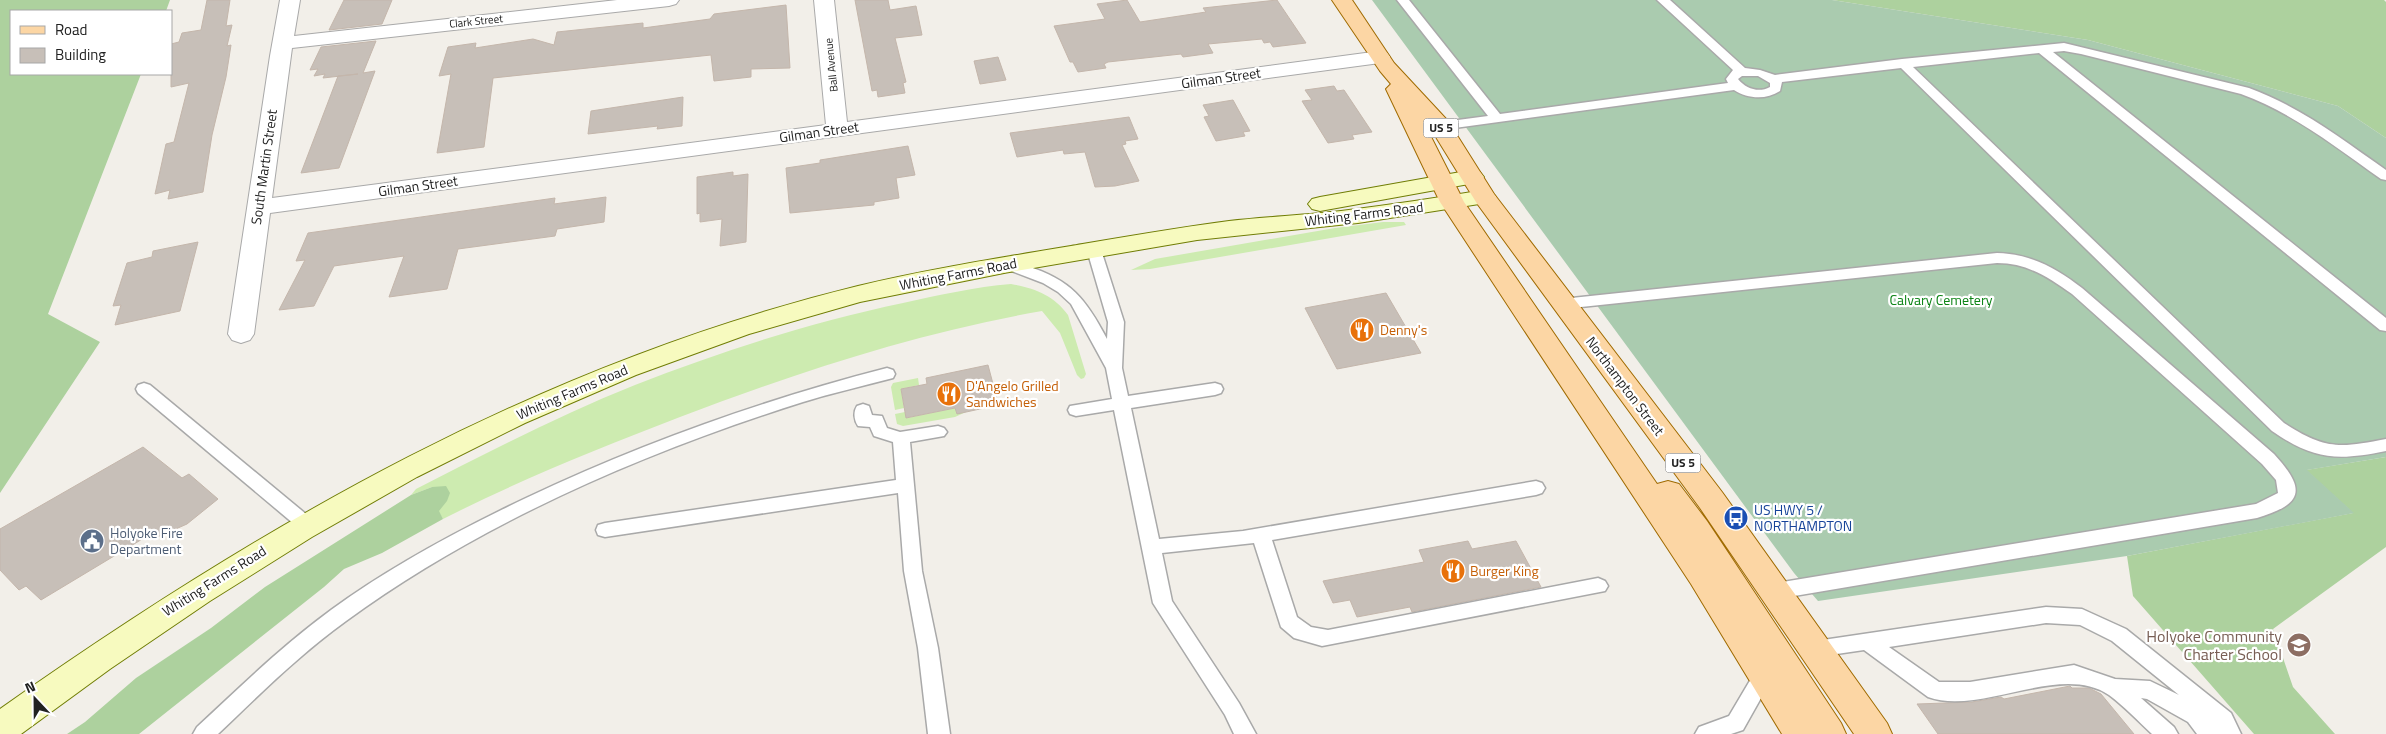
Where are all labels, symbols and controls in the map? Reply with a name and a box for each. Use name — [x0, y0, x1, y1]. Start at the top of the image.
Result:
legend — [10, 10, 172, 75]
street label: Clark Street — [448, 10, 504, 32]
text: Road — [55, 18, 87, 41]
street label: Ball Avenue — [820, 37, 842, 93]
text: Building — [55, 43, 106, 66]
street label: Gilman Street — [1180, 62, 1262, 93]
street label: South Martin Street — [245, 108, 282, 226]
street label: Gilman Street — [778, 116, 860, 147]
road number: US 5 — [1424, 119, 1458, 138]
street label: Gilman Street — [377, 170, 459, 201]
street label: Whiting Farms Road — [1304, 196, 1424, 231]
street label: Whiting Farms Road — [897, 252, 1018, 295]
park label: Calvary Cemetery — [1889, 289, 1993, 310]
restaurant icon: Denny's — [1349, 317, 1375, 343]
place label: Denny's — [1380, 319, 1427, 340]
street label: Northampton Street — [1581, 332, 1670, 440]
street label: Whiting Farms Road — [513, 359, 631, 424]
place label: D'Angelo Grilled Sandwiches — [966, 375, 1059, 412]
restaurant icon: D'Angelo Grilled Sandwiches — [936, 381, 962, 407]
road number: US 5 — [1666, 453, 1700, 472]
place label: US HWY 5 / NORTHAMPTON — [1754, 499, 1852, 536]
bus stop icon: US HWY 5 / NORTHAMPTON — [1723, 505, 1749, 531]
place label: Holyoke Fire Department — [110, 522, 183, 559]
public building icon: Holyoke Fire Department — [79, 528, 105, 554]
street label: Whiting Farms Road — [158, 540, 270, 621]
restaurant icon: Burger King — [1440, 558, 1466, 584]
place label: Burger King — [1470, 560, 1539, 581]
place label: Holyoke Community Charter School — [2146, 624, 2282, 666]
school or university icon: Holyoke Community Charter School — [2286, 632, 2312, 658]
north arrow — [10, 674, 60, 724]
text: N — [22, 675, 38, 698]

